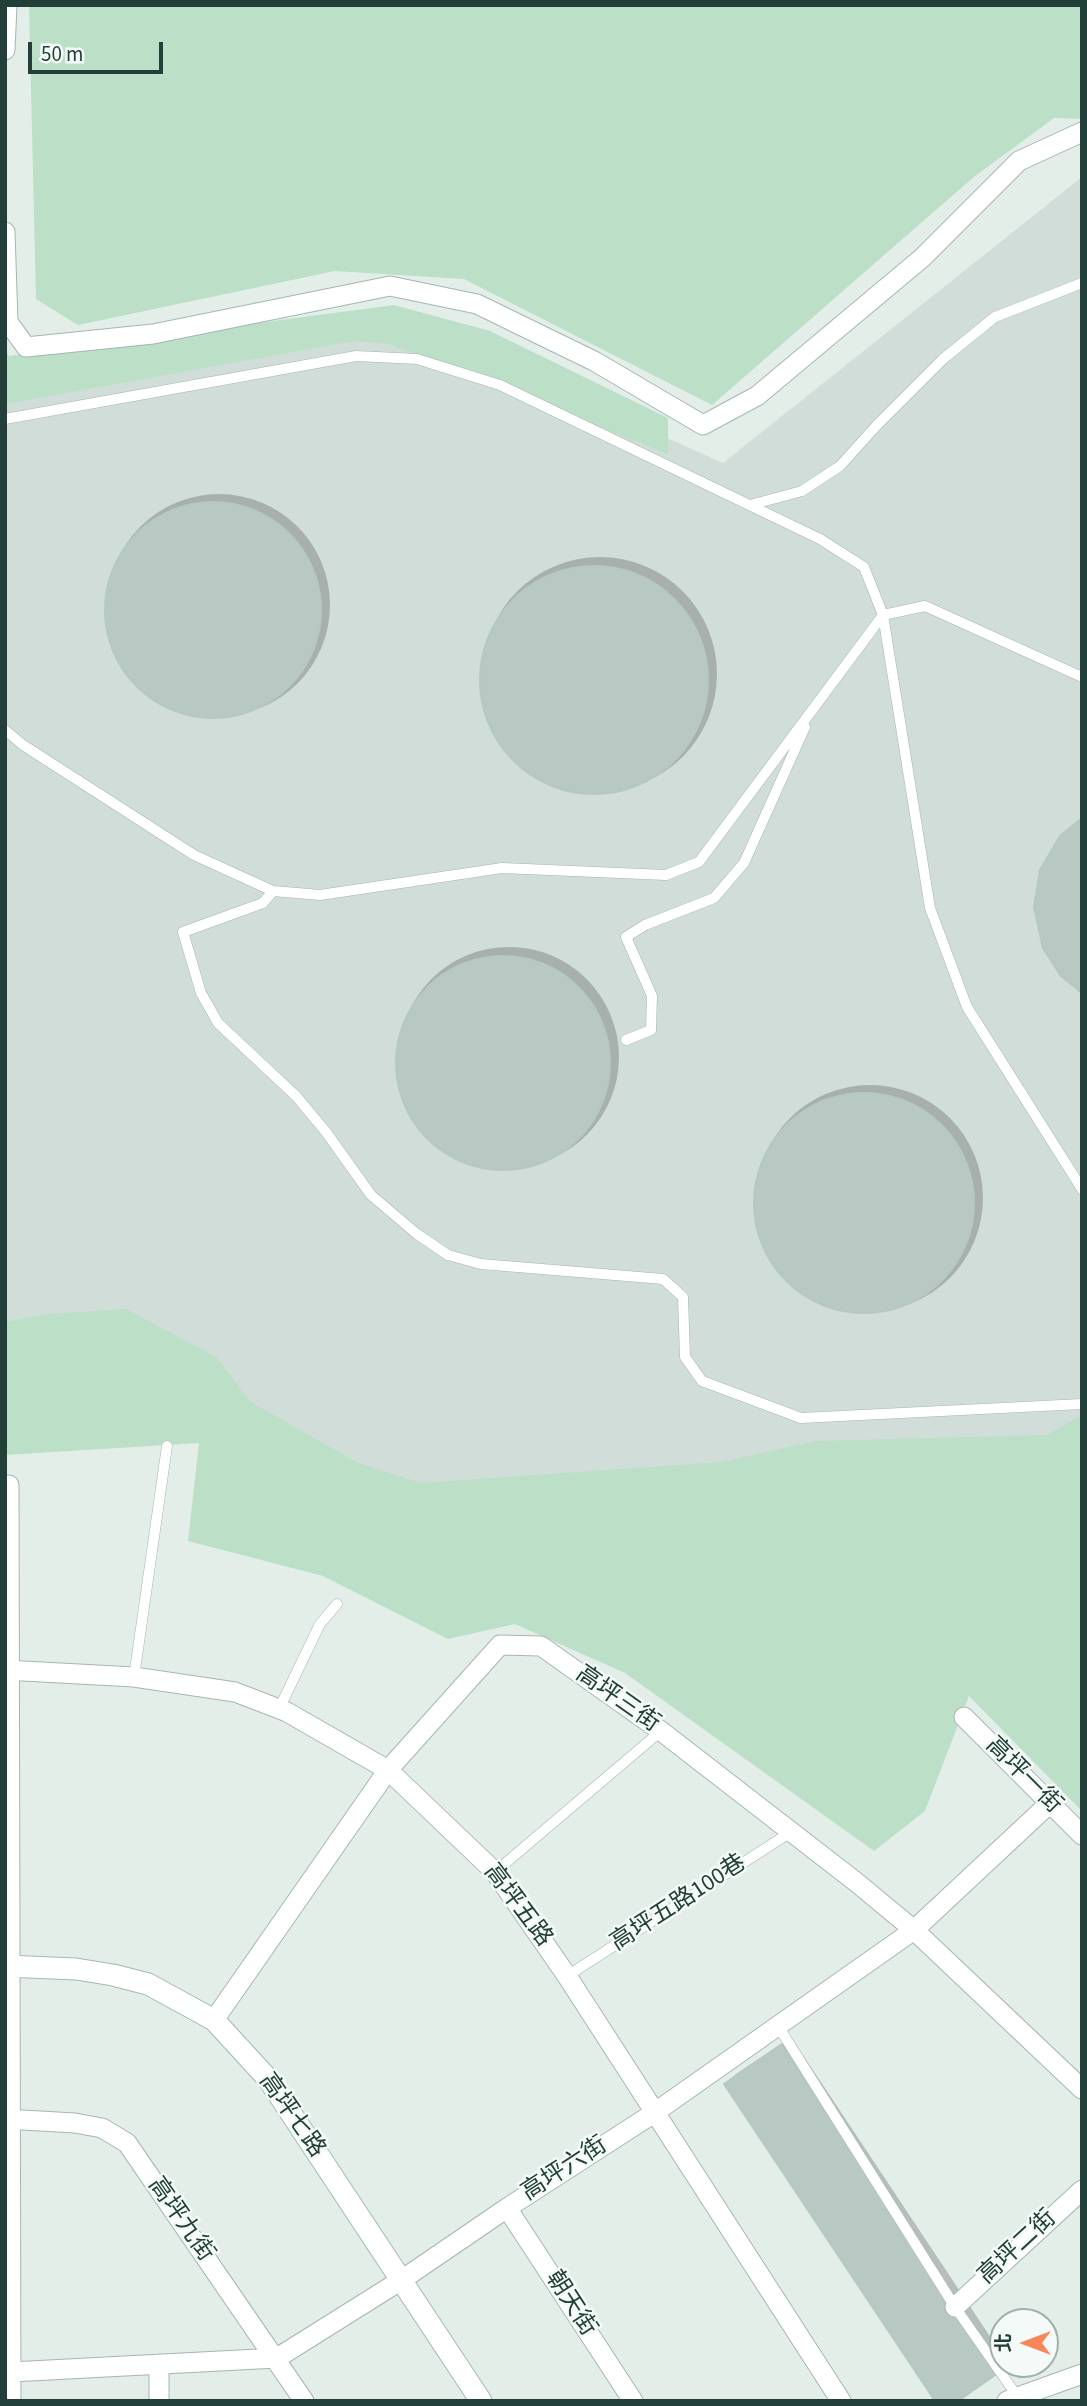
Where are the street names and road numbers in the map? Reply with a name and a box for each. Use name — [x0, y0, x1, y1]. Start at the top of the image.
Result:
street label: 高坪三街 — [569, 1661, 665, 1739]
street label: 高坪一街 — [979, 1732, 1067, 1820]
street label: 高坪五路100巷 — [606, 1850, 752, 1958]
street label: 高坪五路 — [477, 1859, 557, 1953]
street label: 高坪七路 — [252, 2068, 330, 2164]
street label: 高坪六街 — [517, 2132, 613, 2208]
street label: 高坪九街 — [141, 2172, 219, 2268]
street label: 高坪二街 — [973, 2205, 1063, 2291]
street label: 朝天街 — [538, 2266, 602, 2342]

